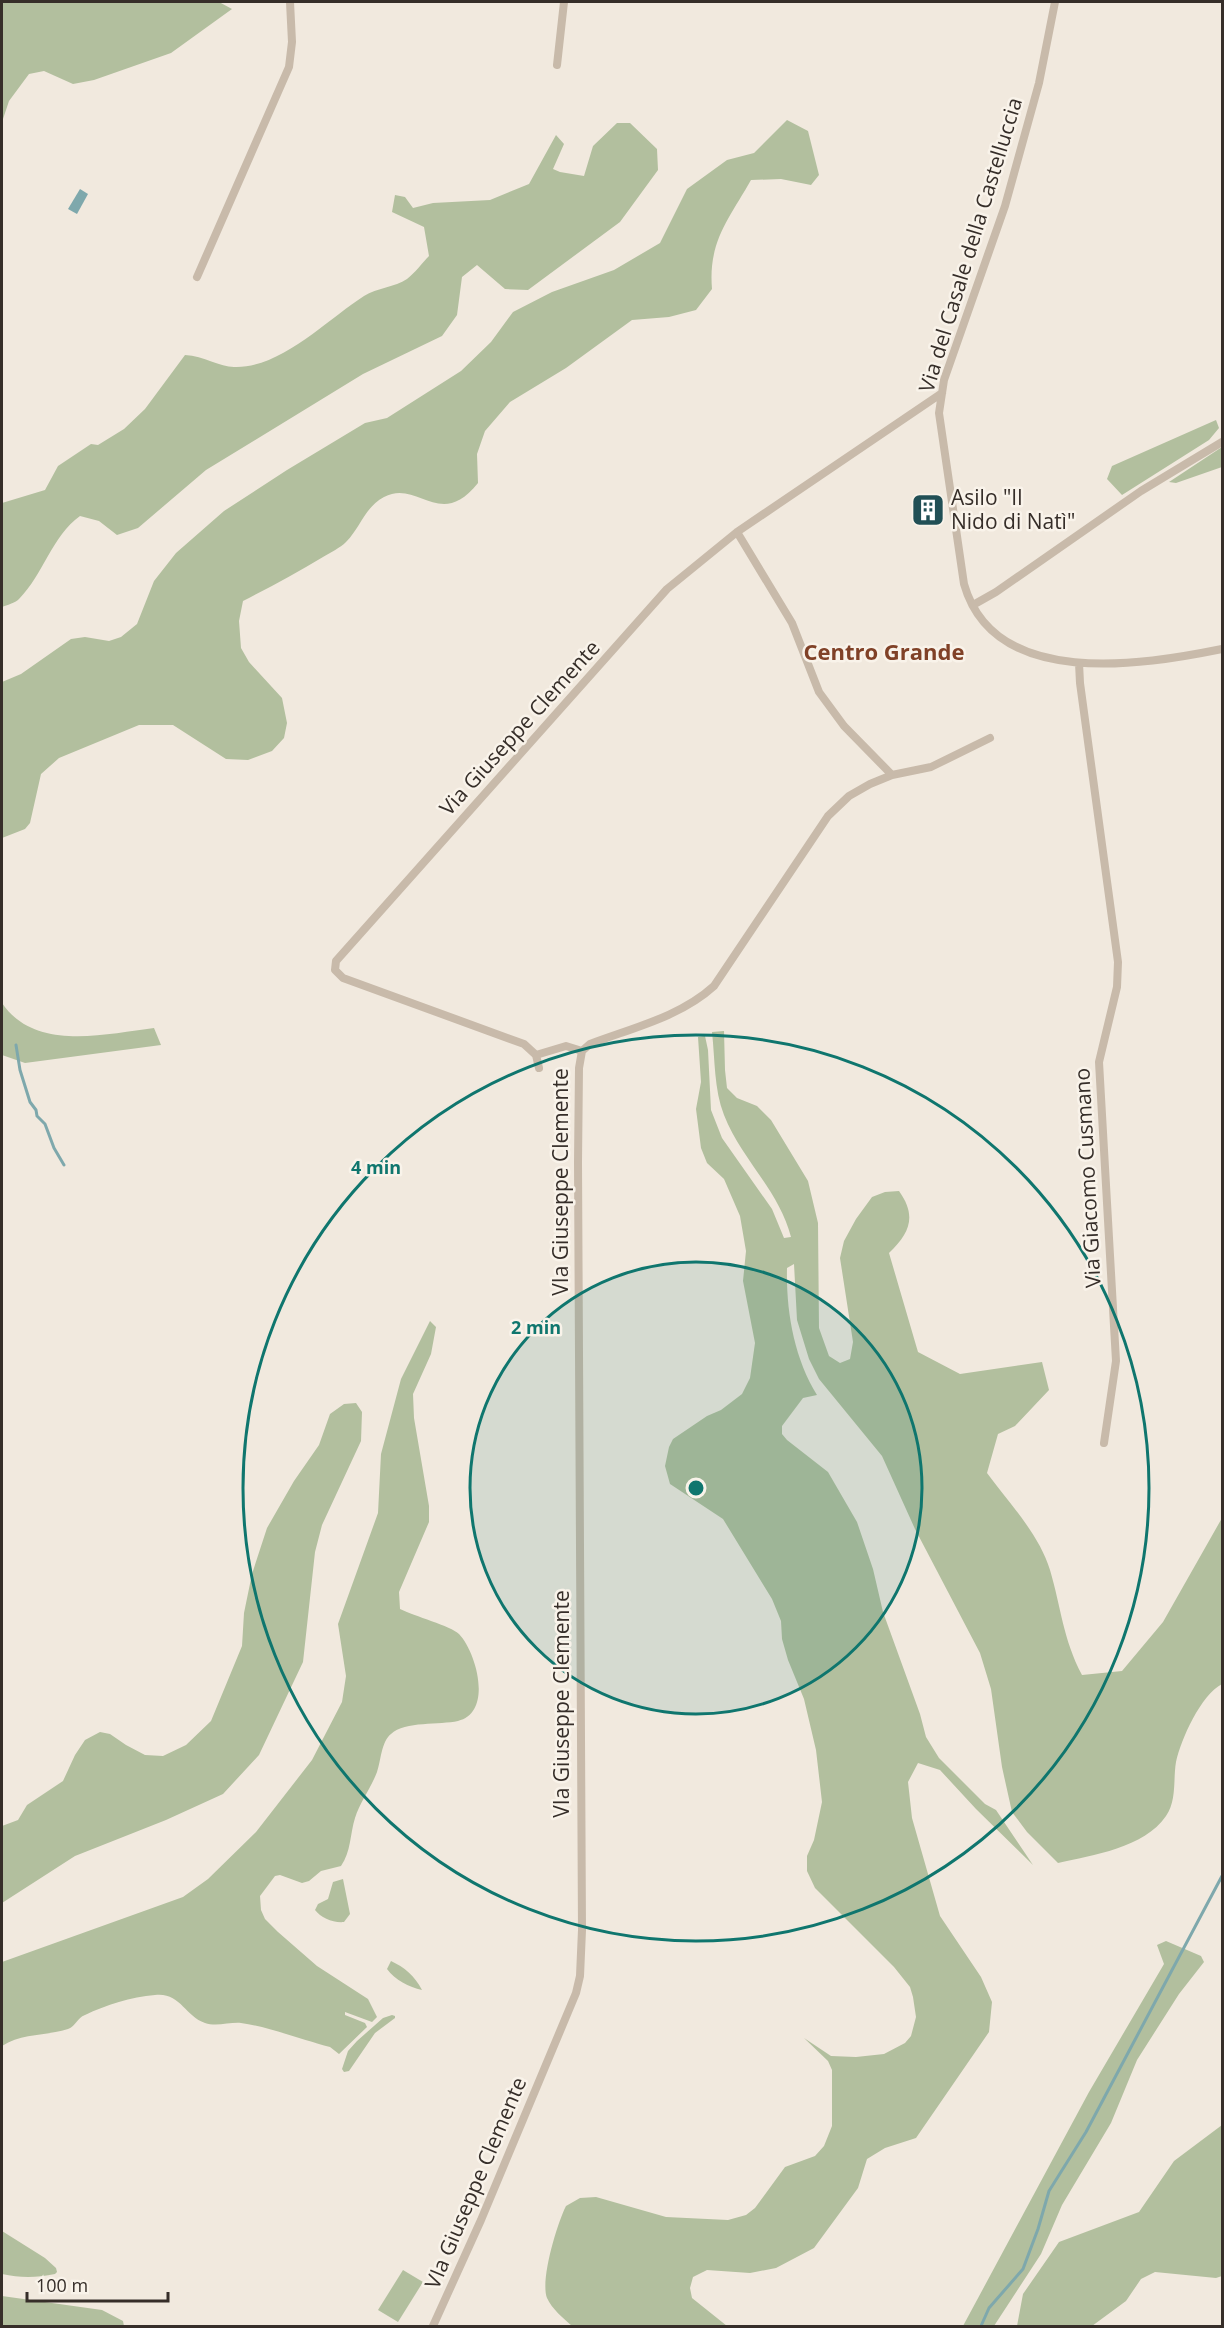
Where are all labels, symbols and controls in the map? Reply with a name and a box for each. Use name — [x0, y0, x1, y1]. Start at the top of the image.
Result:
street label: Via del Casale della Castelluccia — [912, 94, 1028, 395]
place label: Asilo "Il Nido di Natì" — [951, 483, 1075, 535]
building icon: Asilo "Il Nido di Natì" — [910, 492, 946, 528]
street label: Via Giuseppe Clemente — [433, 634, 606, 821]
district label: Centro Grande — [804, 636, 964, 666]
street label: Via Giacomo Cusmano — [1067, 1067, 1107, 1289]
street label: VIa Giuseppe Clemente — [546, 1068, 574, 1296]
text: 4 min — [351, 1155, 401, 1179]
text: 2 min — [511, 1315, 561, 1339]
centre of rings — [686, 1478, 706, 1498]
street label: VIa Giuseppe Clemente — [547, 1590, 575, 1818]
street label: VIa Giuseppe Clemente — [418, 2072, 532, 2293]
scale bar — [27, 2265, 168, 2303]
text: 100 m — [36, 2273, 88, 2297]

